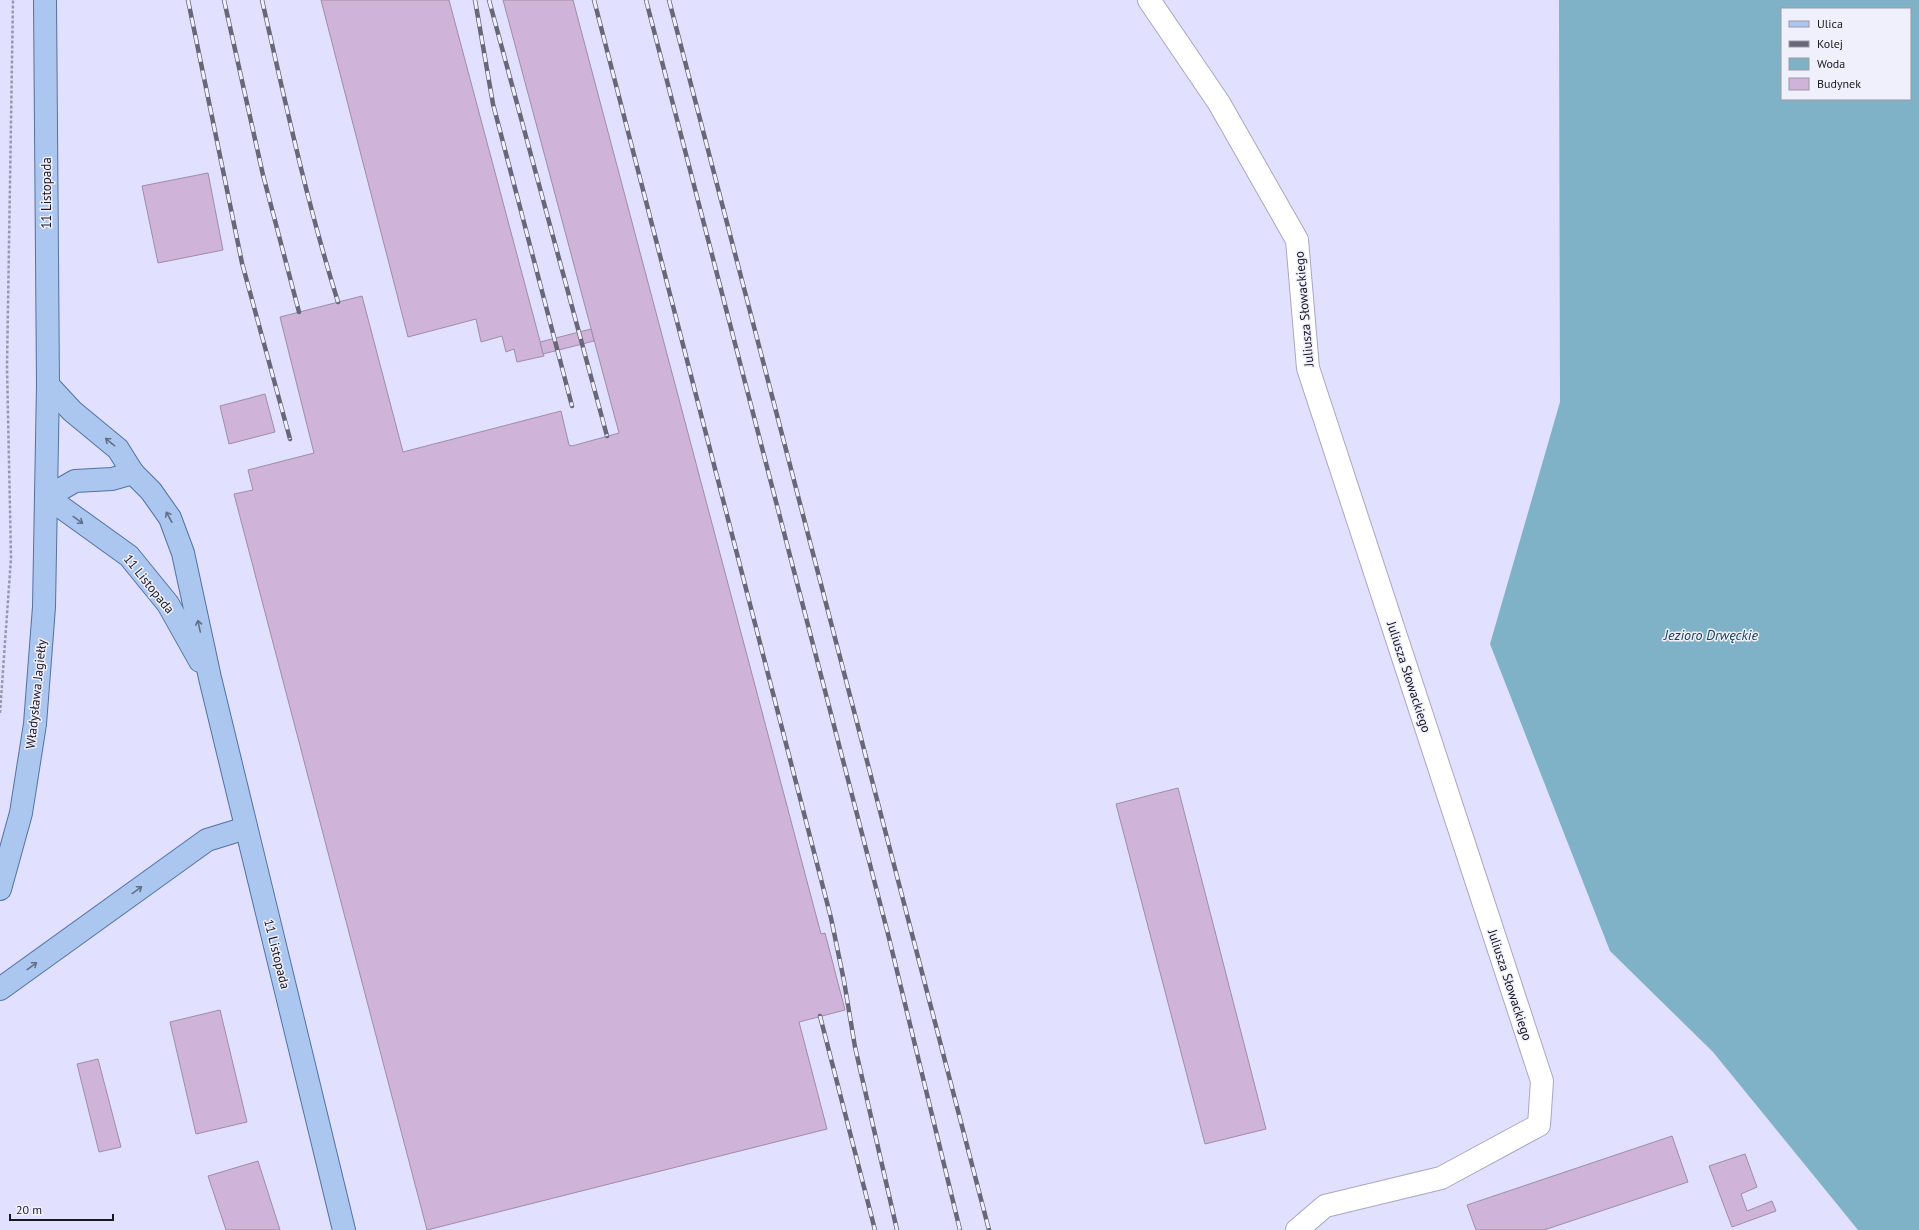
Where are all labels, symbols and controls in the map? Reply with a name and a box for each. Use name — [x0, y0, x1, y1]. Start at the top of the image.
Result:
legend — [1781, 8, 1911, 100]
text: Ulica — [1817, 16, 1843, 31]
text: Kolej — [1817, 36, 1843, 51]
text: Woda — [1817, 56, 1845, 71]
text: Budynek — [1817, 76, 1861, 91]
street label: 11 Listopada — [38, 157, 55, 229]
street label: Juliusza Słowackiego — [1290, 251, 1318, 368]
one-way arrow — [105, 438, 115, 447]
one-way arrow — [164, 511, 172, 523]
one-way arrow — [73, 516, 84, 524]
street label: 11 Listopada — [120, 551, 178, 617]
street label: Juliusza Słowackiego — [1383, 618, 1435, 735]
one-way arrow — [195, 620, 203, 633]
water label: Jezioro Drwęckie — [1663, 626, 1758, 644]
street label: Władysława Jagiełły — [22, 638, 50, 750]
one-way arrow — [131, 886, 142, 895]
street label: 11 Listopada — [260, 917, 294, 991]
street label: Juliusza Słowackiego — [1484, 926, 1536, 1043]
one-way arrow — [26, 962, 37, 971]
scale bar — [10, 1196, 113, 1222]
text: 20 m — [16, 1202, 42, 1217]

